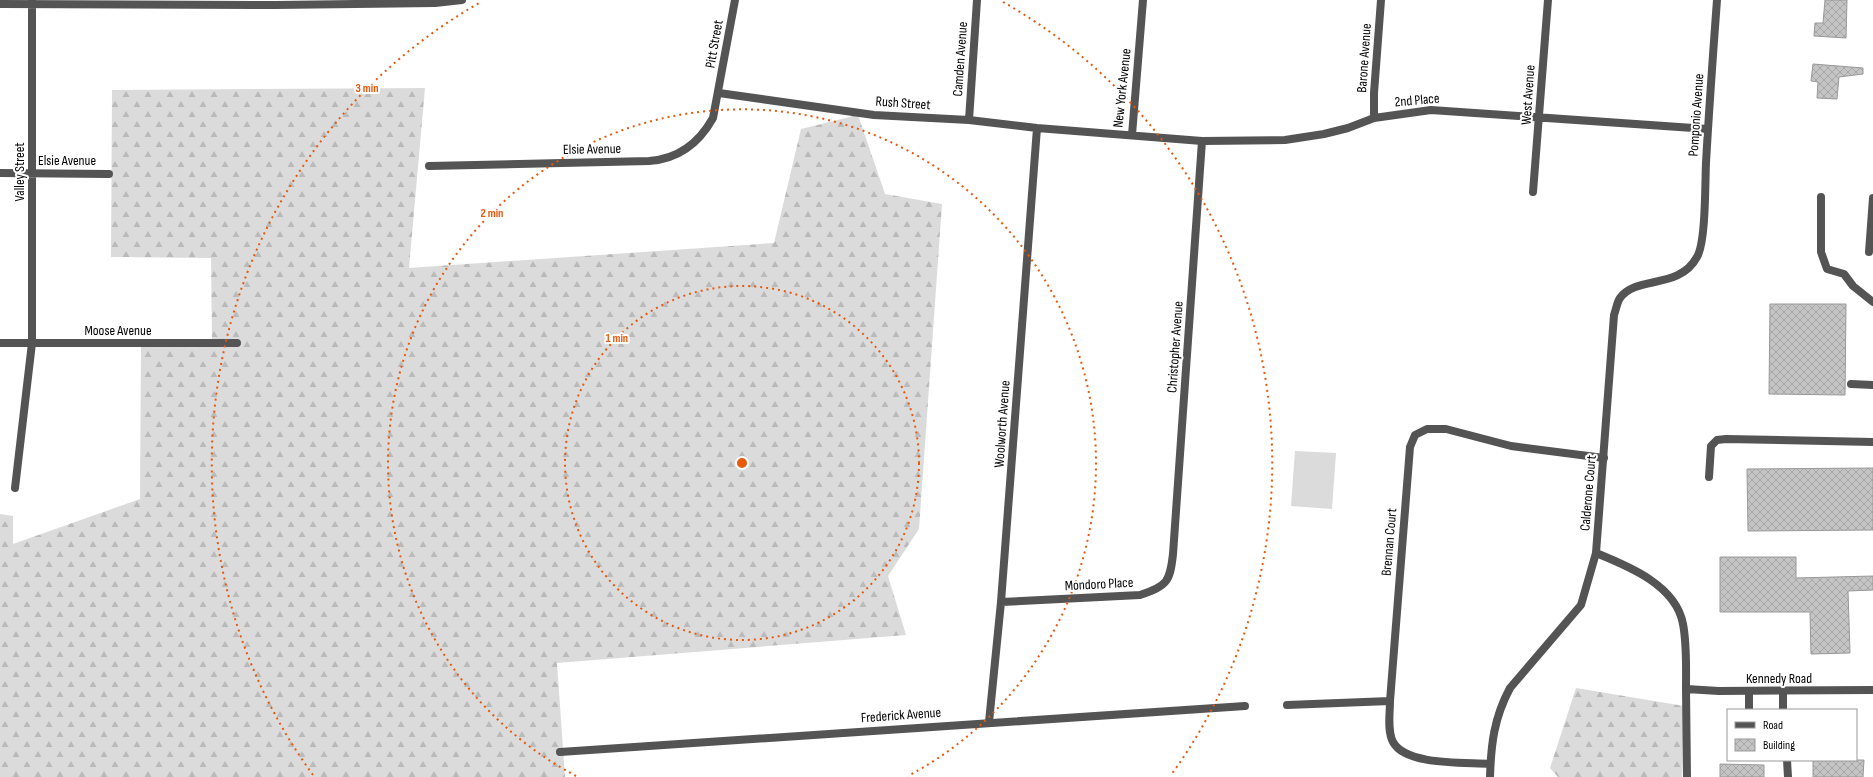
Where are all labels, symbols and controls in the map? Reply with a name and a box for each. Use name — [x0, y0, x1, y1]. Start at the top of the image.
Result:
street label: Pitt Street — [701, 18, 727, 70]
street label: Camden Avenue — [949, 21, 971, 97]
street label: Barone Avenue — [1353, 23, 1375, 93]
street label: New York Avenue — [1109, 48, 1135, 128]
street label: West Avenue — [1517, 64, 1539, 126]
street label: Pomponio Avenue — [1685, 73, 1707, 157]
text: 3 min — [356, 81, 378, 96]
street label: 2nd Place — [1394, 90, 1440, 110]
street label: Rush Street — [875, 93, 931, 113]
street label: Elsie Avenue — [563, 140, 621, 158]
street label: Valley Street — [11, 142, 28, 202]
street label: Elsie Avenue — [38, 152, 96, 169]
text: 2 min — [481, 206, 503, 221]
street label: Christopher Avenue — [1163, 300, 1187, 394]
street label: Moose Avenue — [84, 322, 152, 339]
text: 1 min — [606, 331, 628, 346]
street label: Woolworth Avenue — [990, 380, 1014, 468]
street label: Calderone Court — [1576, 454, 1600, 532]
centre of rings — [735, 456, 749, 470]
street label: Brennan Court — [1378, 507, 1400, 577]
street label: Mondoro Place — [1064, 574, 1134, 594]
street label: Kennedy Road — [1746, 670, 1812, 687]
street label: Frederick Avenue — [860, 704, 942, 726]
legend — [1727, 709, 1857, 761]
text: Road — [1763, 718, 1783, 733]
text: Building — [1763, 738, 1795, 753]

